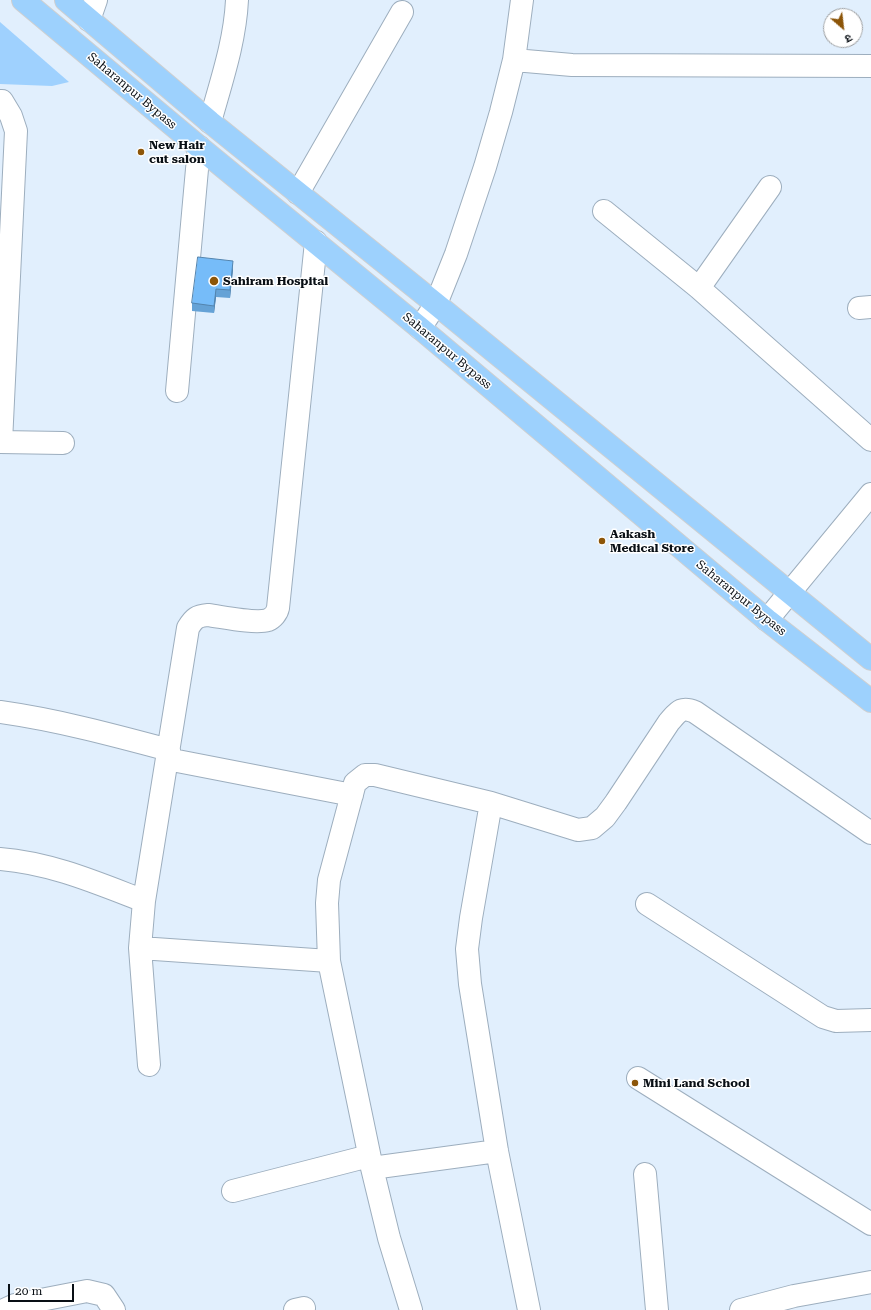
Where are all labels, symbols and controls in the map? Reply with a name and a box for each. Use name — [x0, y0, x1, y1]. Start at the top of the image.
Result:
north arrow — [823, 8, 863, 48]
text: उ — [843, 31, 854, 45]
street label: Saharanpur Bypass — [85, 50, 179, 132]
place label: New Hair cut salon — [149, 138, 205, 166]
marker: New Hair cut salon — [136, 147, 146, 157]
place label: Sahiram Hospital — [223, 274, 328, 288]
marker: Sahiram Hospital — [208, 275, 220, 287]
street label: Saharanpur Bypass — [400, 310, 494, 392]
place label: Aakash Medical Store — [610, 527, 694, 555]
marker: Aakash Medical Store — [597, 536, 607, 546]
street label: Saharanpur Bypass — [693, 557, 789, 639]
place label: Mini Land School — [643, 1076, 750, 1090]
marker: Mini Land School — [630, 1078, 640, 1088]
scale bar — [10, 1276, 76, 1302]
text: 20 m — [15, 1284, 42, 1298]

